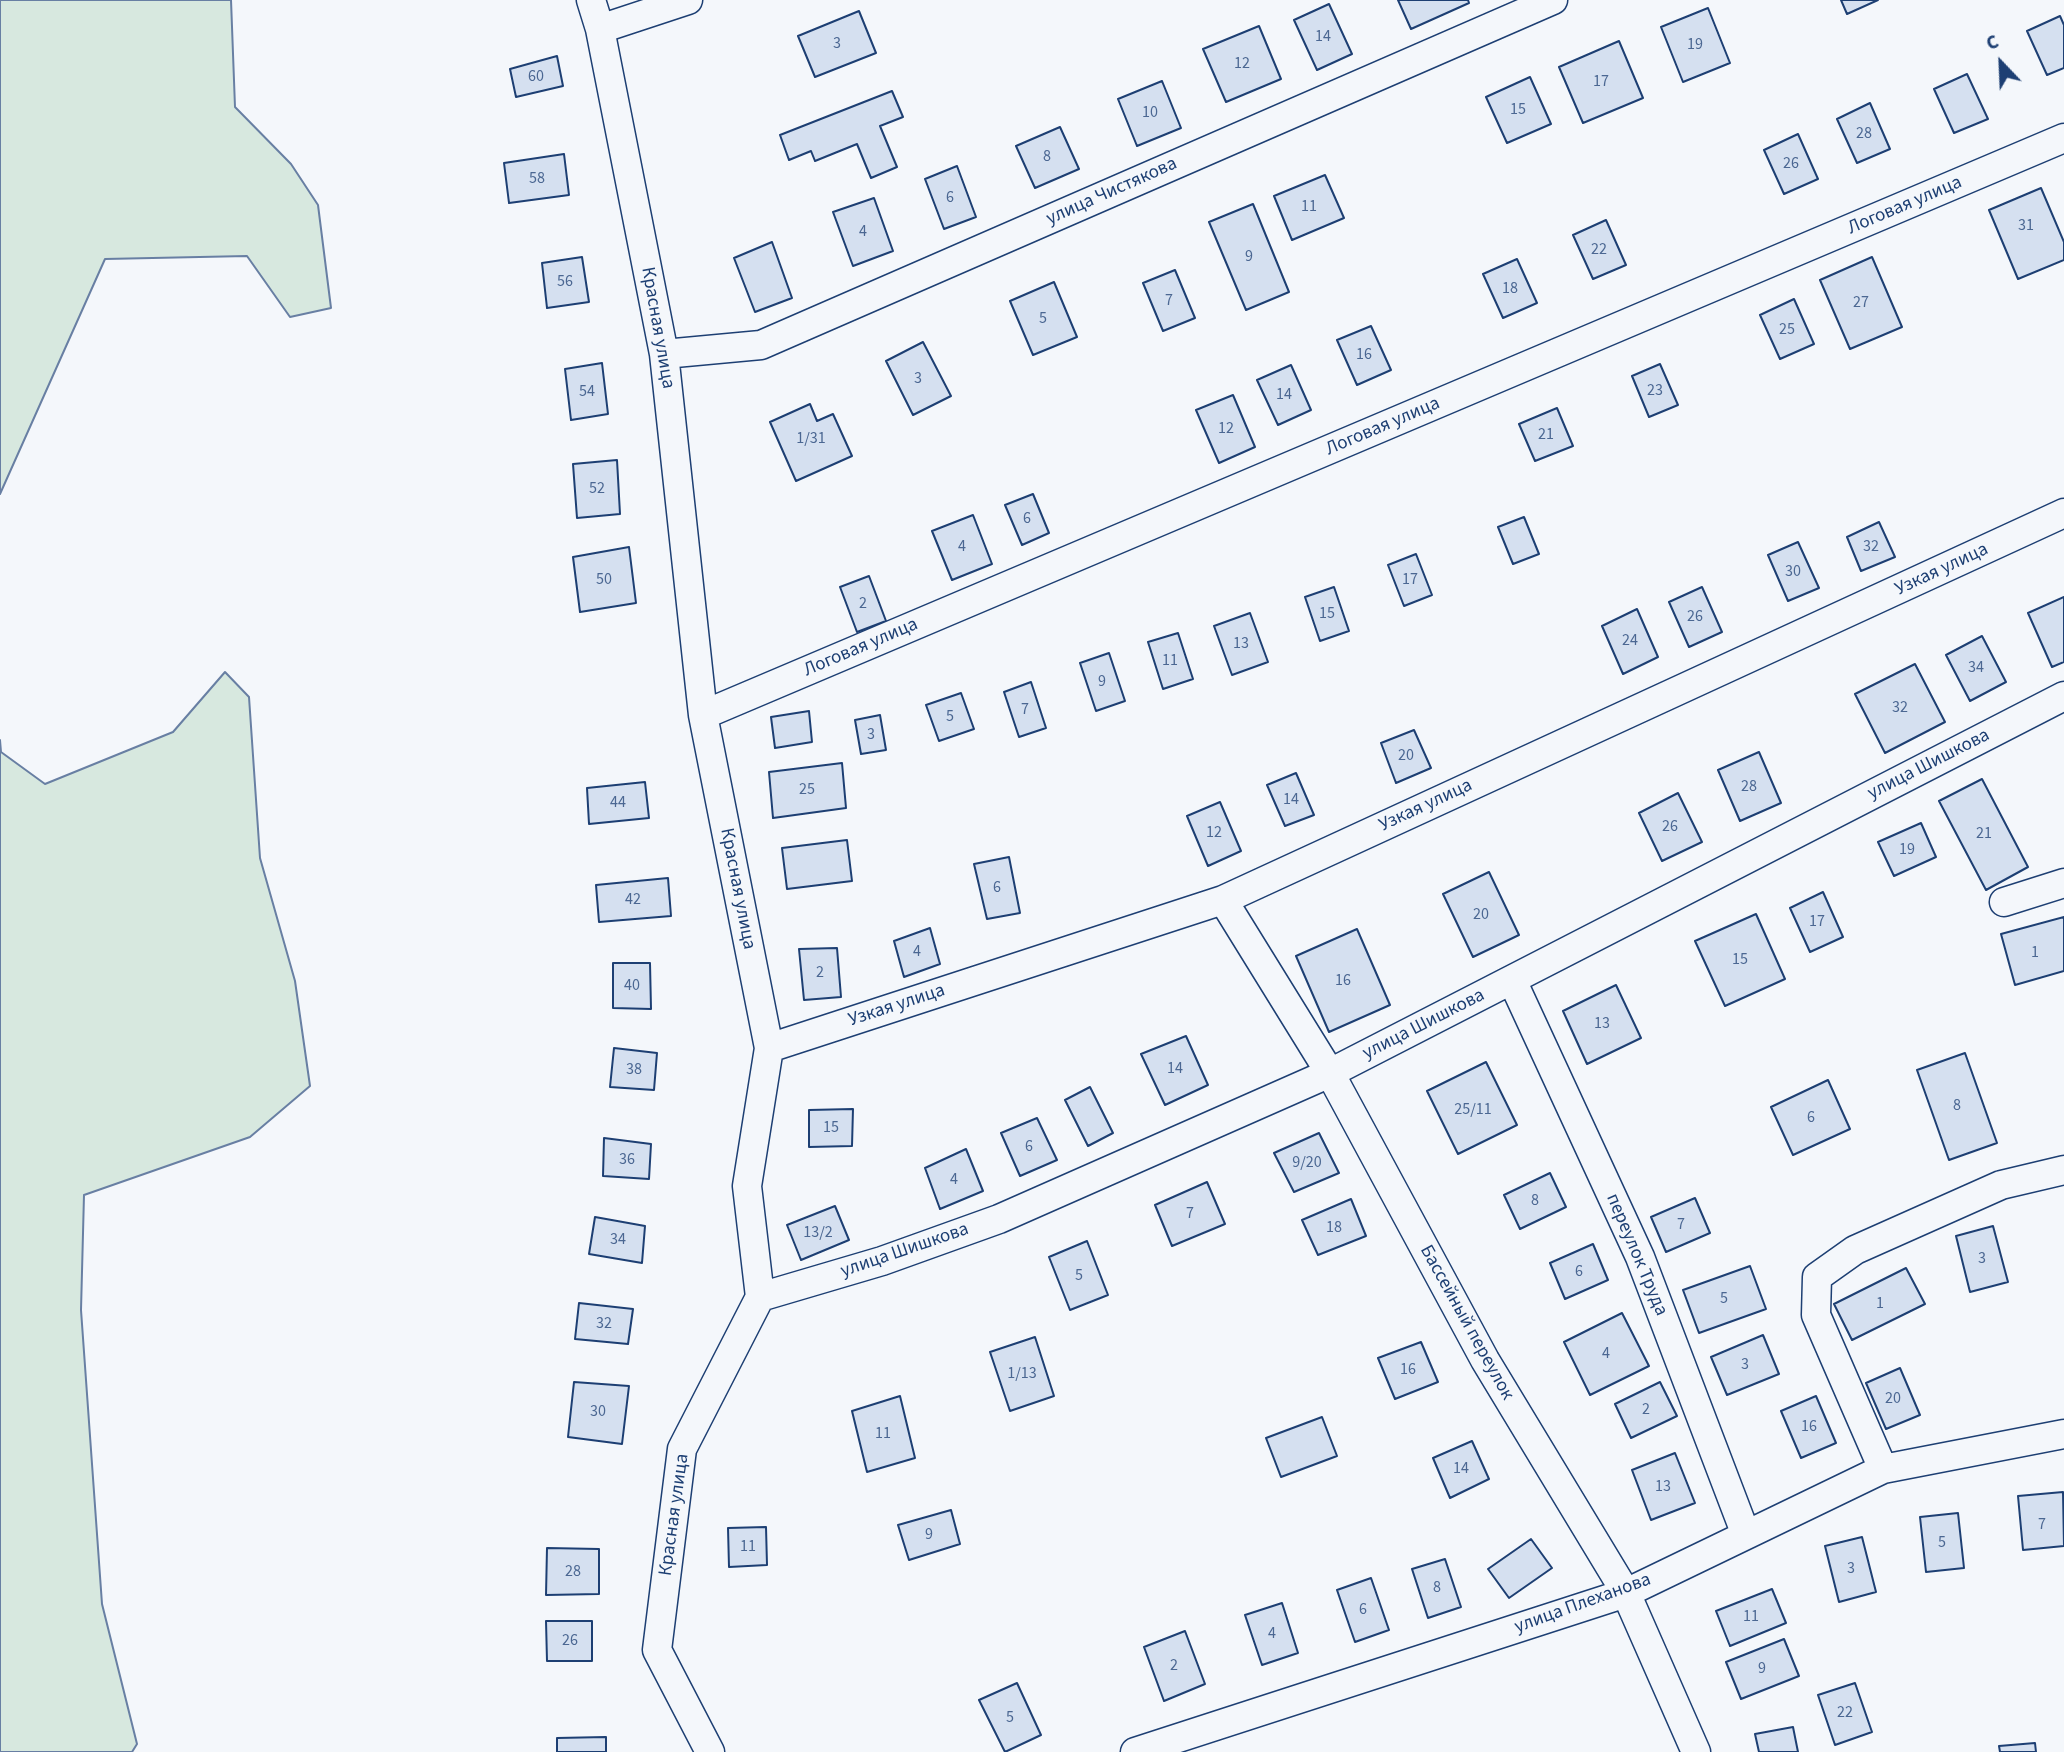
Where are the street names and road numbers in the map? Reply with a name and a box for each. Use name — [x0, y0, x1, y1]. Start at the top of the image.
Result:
street label: улица Чистякова — [1043, 153, 1181, 231]
street label: Логовая улица — [1844, 172, 1966, 240]
street label: Красная улица — [635, 265, 679, 391]
street label: Логовая улица — [1322, 393, 1444, 461]
street label: Узкая улица — [1892, 539, 1992, 601]
street label: Логовая улица — [800, 614, 922, 682]
street label: улица Шишкова — [1864, 724, 1994, 806]
street label: Узкая улица — [1376, 775, 1476, 837]
street label: Красная улица — [714, 826, 760, 952]
street label: Узкая улица — [846, 980, 948, 1032]
street label: улица Шишкова — [1359, 984, 1489, 1066]
street label: переулок Труда — [1600, 1190, 1672, 1320]
street label: улица Шишкова — [838, 1218, 972, 1284]
street label: Бассейный переулок — [1414, 1241, 1518, 1405]
street label: Красная улица — [655, 1452, 695, 1578]
street label: улица Плеханова — [1512, 1569, 1654, 1639]

